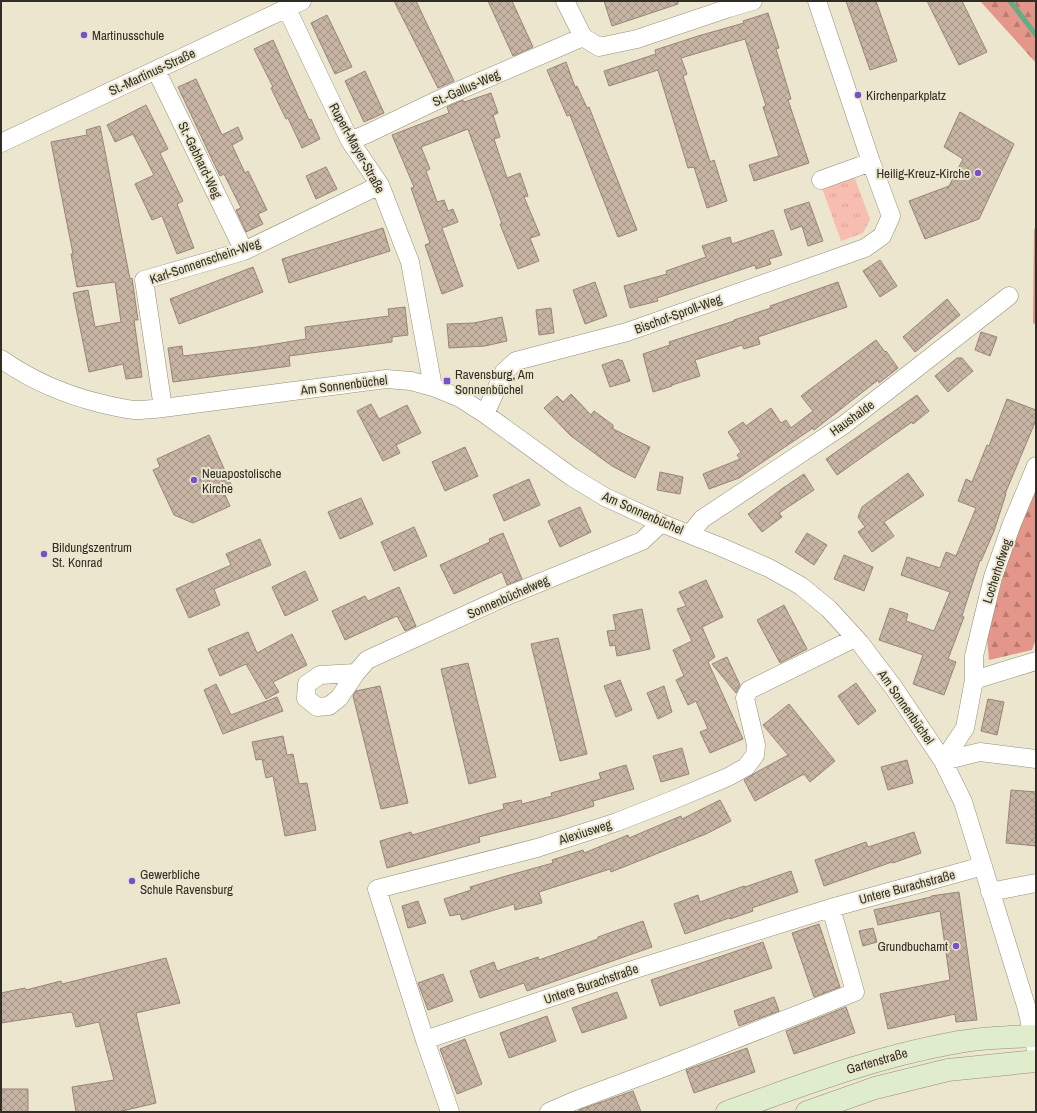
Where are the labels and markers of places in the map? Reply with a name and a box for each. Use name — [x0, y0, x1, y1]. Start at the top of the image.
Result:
place label: Martinusschule — [92, 27, 164, 44]
marker: Martinusschule — [79, 30, 89, 40]
place label: Kirchenparkplatz — [866, 87, 946, 104]
marker: Kirchenparkplatz — [853, 90, 863, 100]
place label: Heilig-Kreuz-Kirche — [876, 165, 970, 182]
marker: Heilig-Kreuz-Kirche — [973, 168, 983, 178]
place label: Ravensburg, Am Sonnenbüchel — [455, 366, 534, 398]
marker: Ravensburg, Am Sonnenbüchel — [442, 376, 452, 386]
place label: Neuapostolische Kirche — [202, 465, 281, 497]
marker: Neuapostolische Kirche — [189, 475, 199, 485]
place label: Bildungszentrum St. Konrad — [52, 539, 132, 571]
marker: Bildungszentrum St. Konrad — [39, 549, 49, 559]
place label: Gewerbliche Schule Ravensburg — [140, 866, 233, 898]
marker: Gewerbliche Schule Ravensburg — [127, 876, 137, 886]
place label: Grundbuchamt — [877, 938, 948, 955]
marker: Grundbuchamt — [951, 941, 961, 951]

